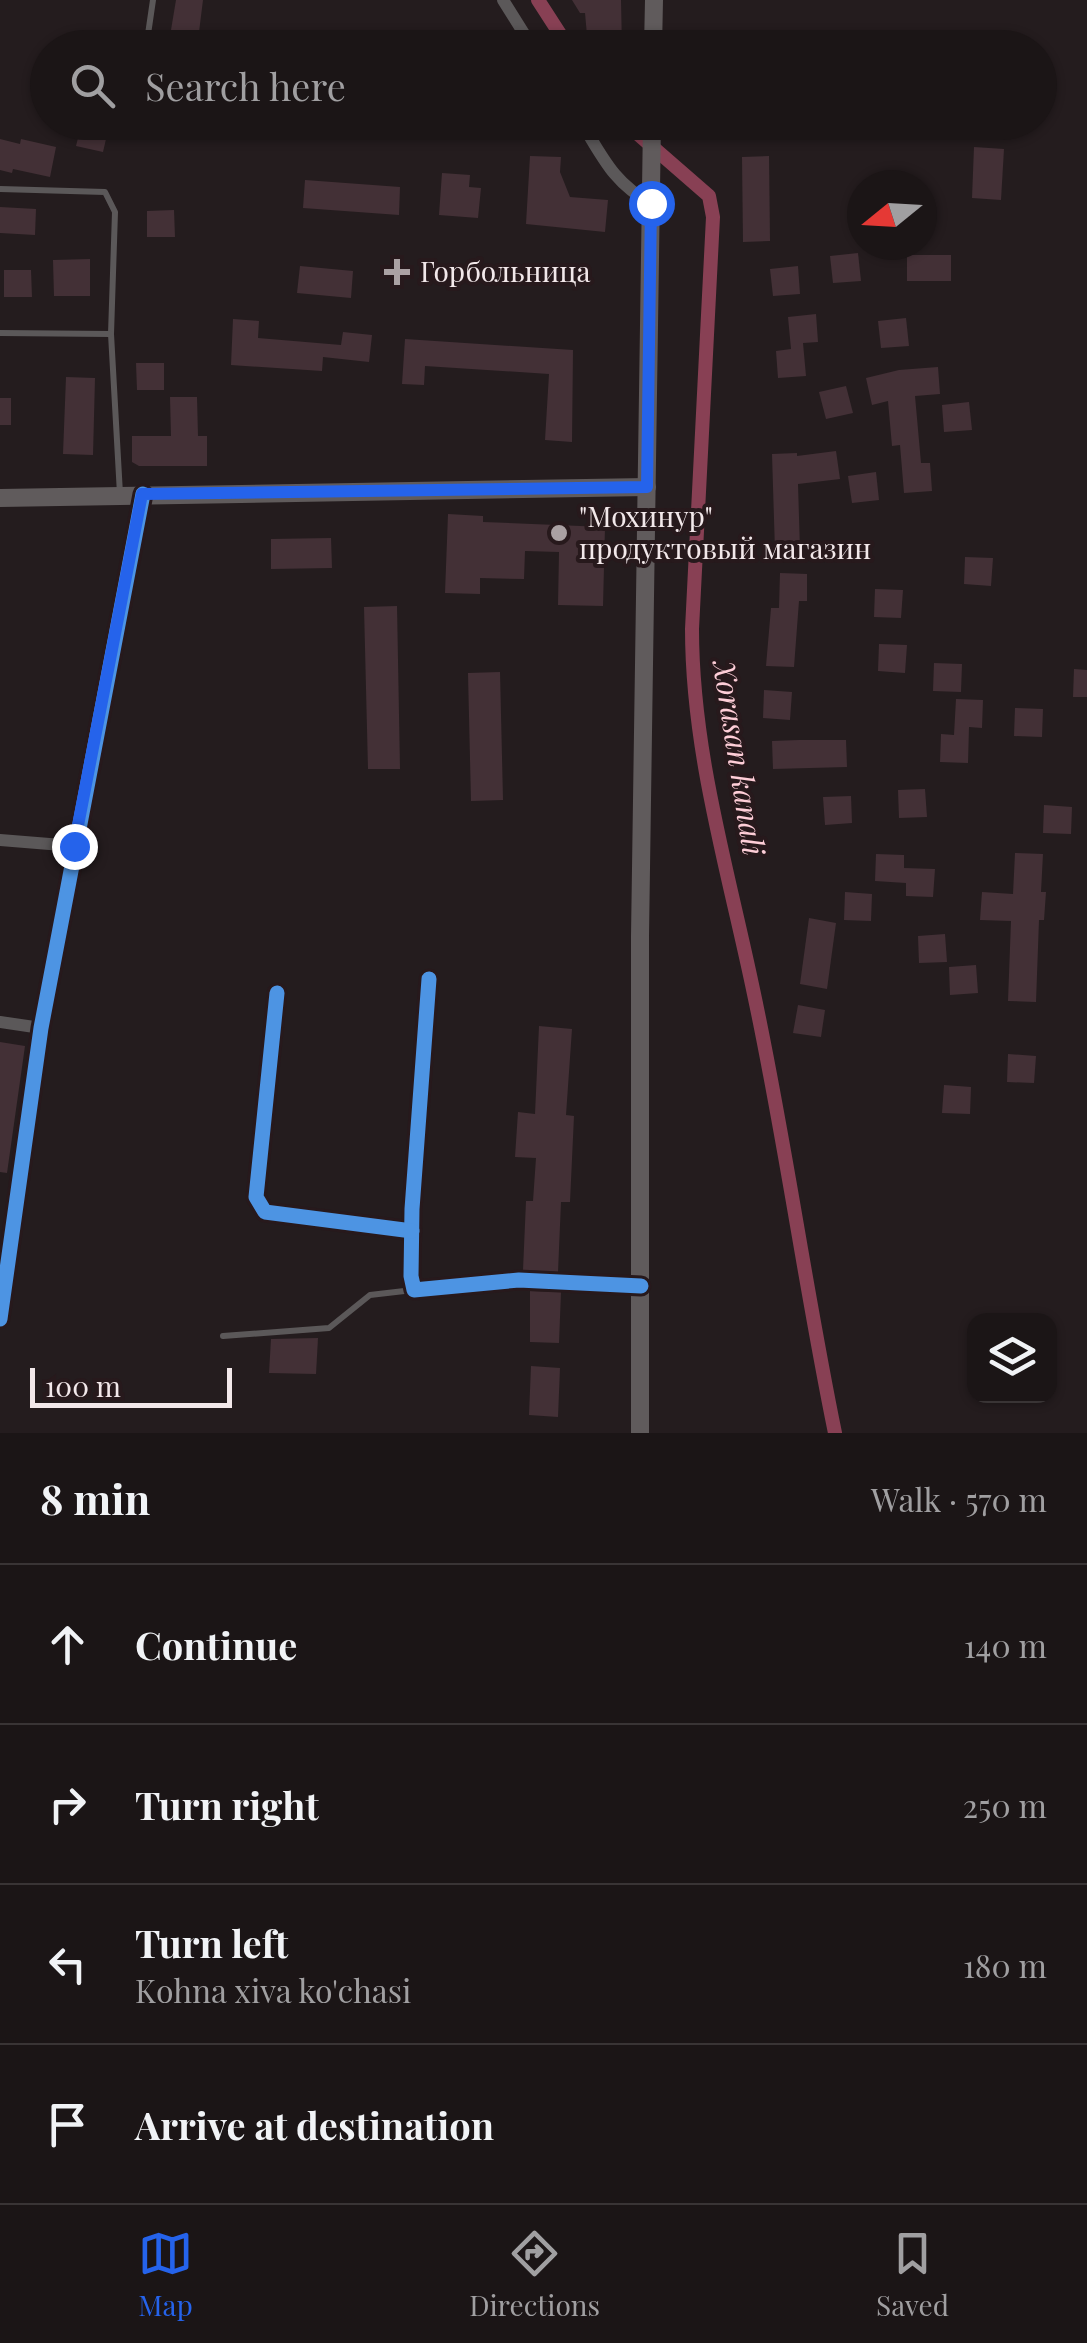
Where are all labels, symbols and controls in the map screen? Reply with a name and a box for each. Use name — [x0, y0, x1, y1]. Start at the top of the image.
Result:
search box — [30, 30, 1057, 140]
icon: search — [65, 58, 120, 113]
text: Search here — [145, 60, 346, 111]
north arrow — [847, 170, 937, 260]
route start — [629, 181, 675, 227]
place label: Горбольница — [420, 252, 590, 289]
marker: Горбольница — [384, 259, 410, 285]
place label: "Мохинур" продуктовый магазин — [579, 497, 871, 566]
marker: "Мохинур" продуктовый магазин — [548, 522, 570, 544]
water label: Xorasan kanali — [705, 655, 775, 859]
route end — [52, 824, 98, 870]
map controls — [967, 1313, 1057, 1403]
button: layers — [967, 1313, 1057, 1403]
scale bar — [30, 1363, 232, 1408]
text: 100 m — [45, 1367, 121, 1404]
text: 8 min — [40, 1470, 150, 1526]
text: Walk · 570 m — [871, 1477, 1047, 1520]
icon: ahead — [40, 1617, 95, 1672]
text: Continue — [135, 1619, 297, 1670]
text: 140 m — [964, 1623, 1047, 1666]
icon: right — [40, 1777, 95, 1832]
text: Turn right — [135, 1779, 319, 1830]
text: 250 m — [963, 1783, 1047, 1826]
text: Turn left — [135, 1917, 288, 1968]
icon: left — [40, 1937, 95, 1992]
text: 180 m — [963, 1943, 1047, 1986]
text: Kohna xiva ko'chasi — [135, 1968, 411, 2011]
icon: arrive — [40, 2097, 95, 2152]
text: Arrive at destination — [135, 2099, 494, 2150]
tab: Map — [138, 2226, 193, 2323]
tab: Directions — [469, 2226, 600, 2323]
tab: Saved — [876, 2226, 949, 2323]

